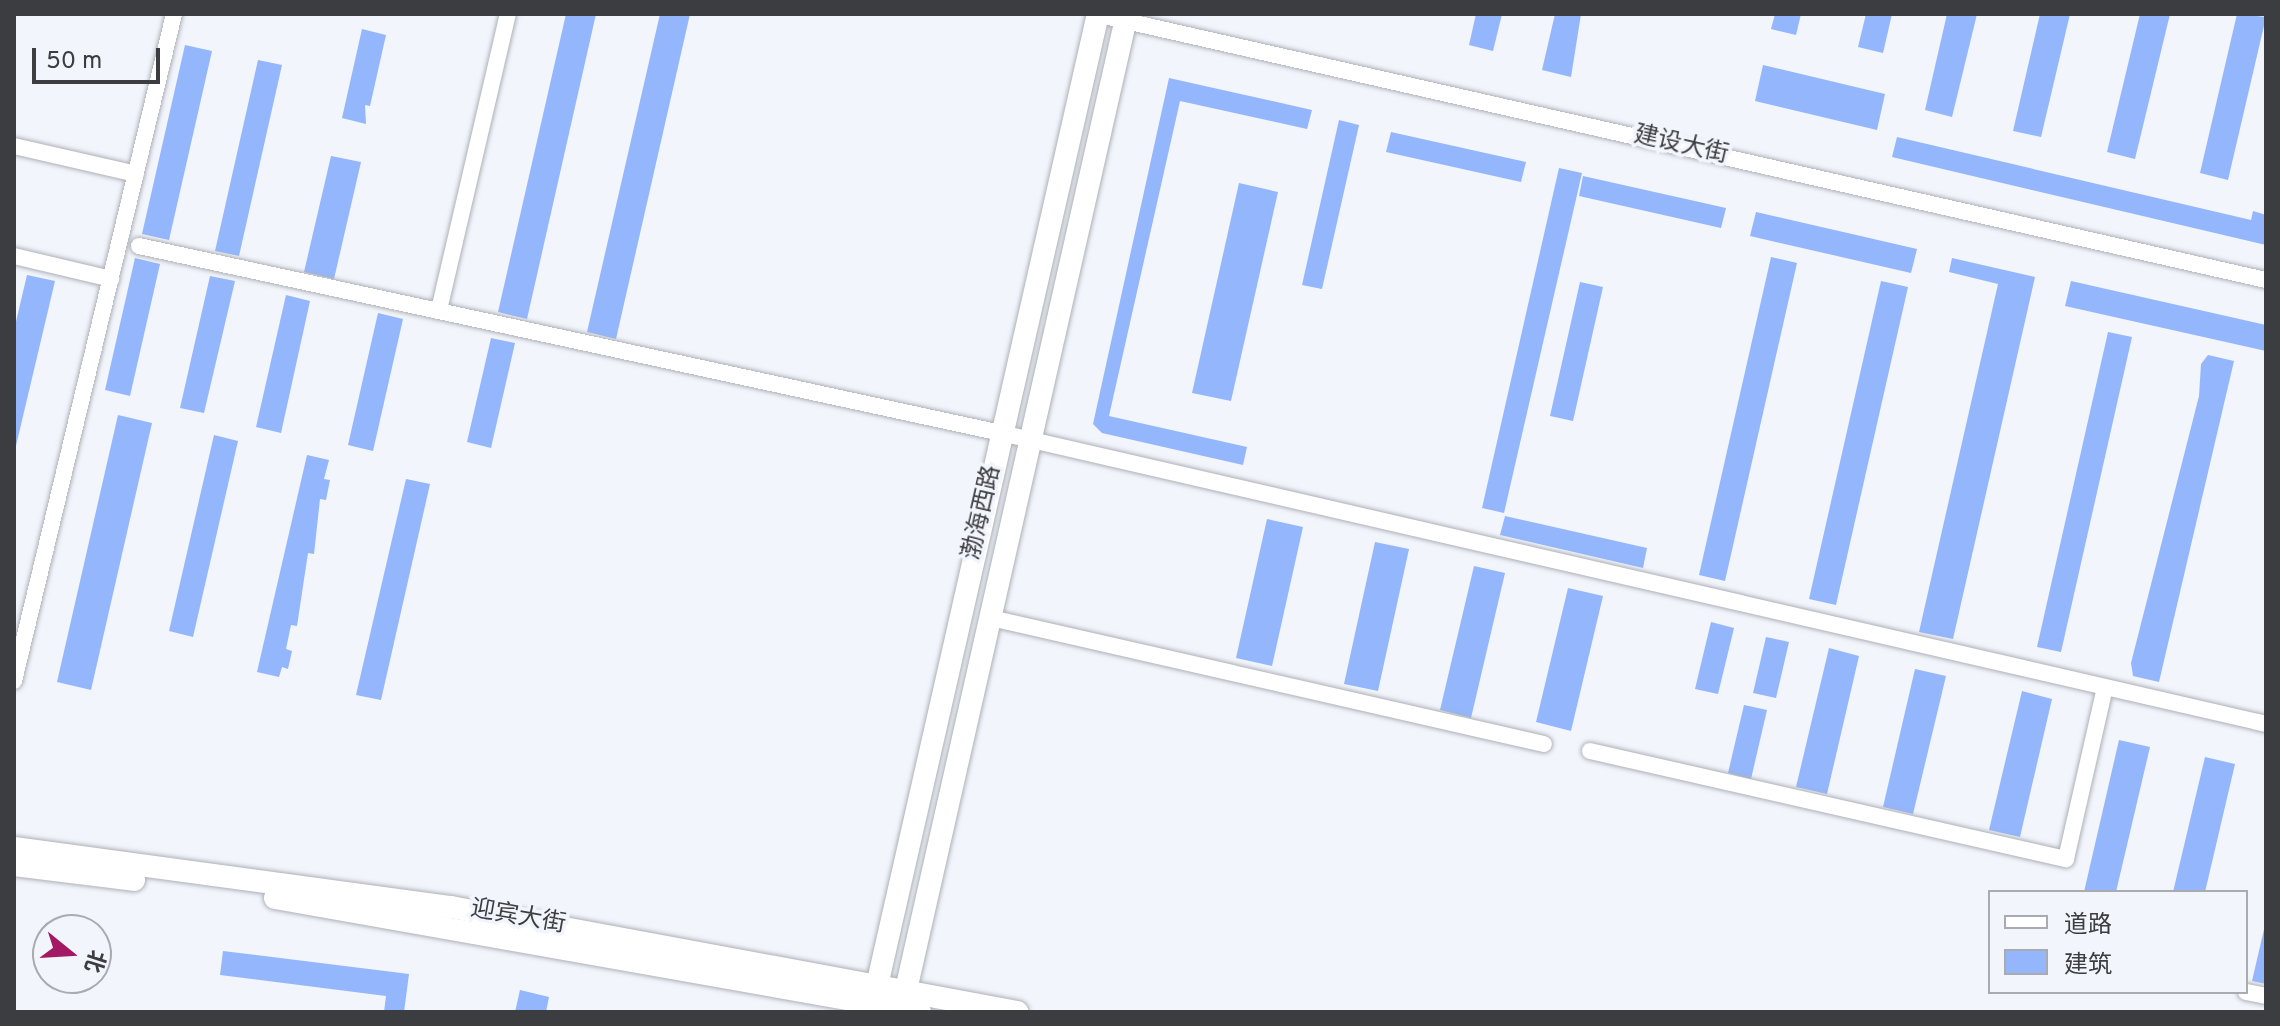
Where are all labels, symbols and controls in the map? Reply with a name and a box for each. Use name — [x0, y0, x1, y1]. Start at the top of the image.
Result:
scale bar — [36, 32, 164, 82]
text: 50 m — [46, 47, 102, 77]
street label: 建设大街 — [1631, 121, 1731, 171]
street label: 渤海西路 — [958, 463, 1008, 563]
legend — [1988, 890, 2248, 994]
street label: 迎宾大街 — [468, 895, 568, 941]
text: 道路 — [2064, 911, 2112, 941]
north arrow — [32, 914, 112, 994]
text: 北 — [77, 946, 110, 976]
text: 建筑 — [2064, 951, 2112, 981]

